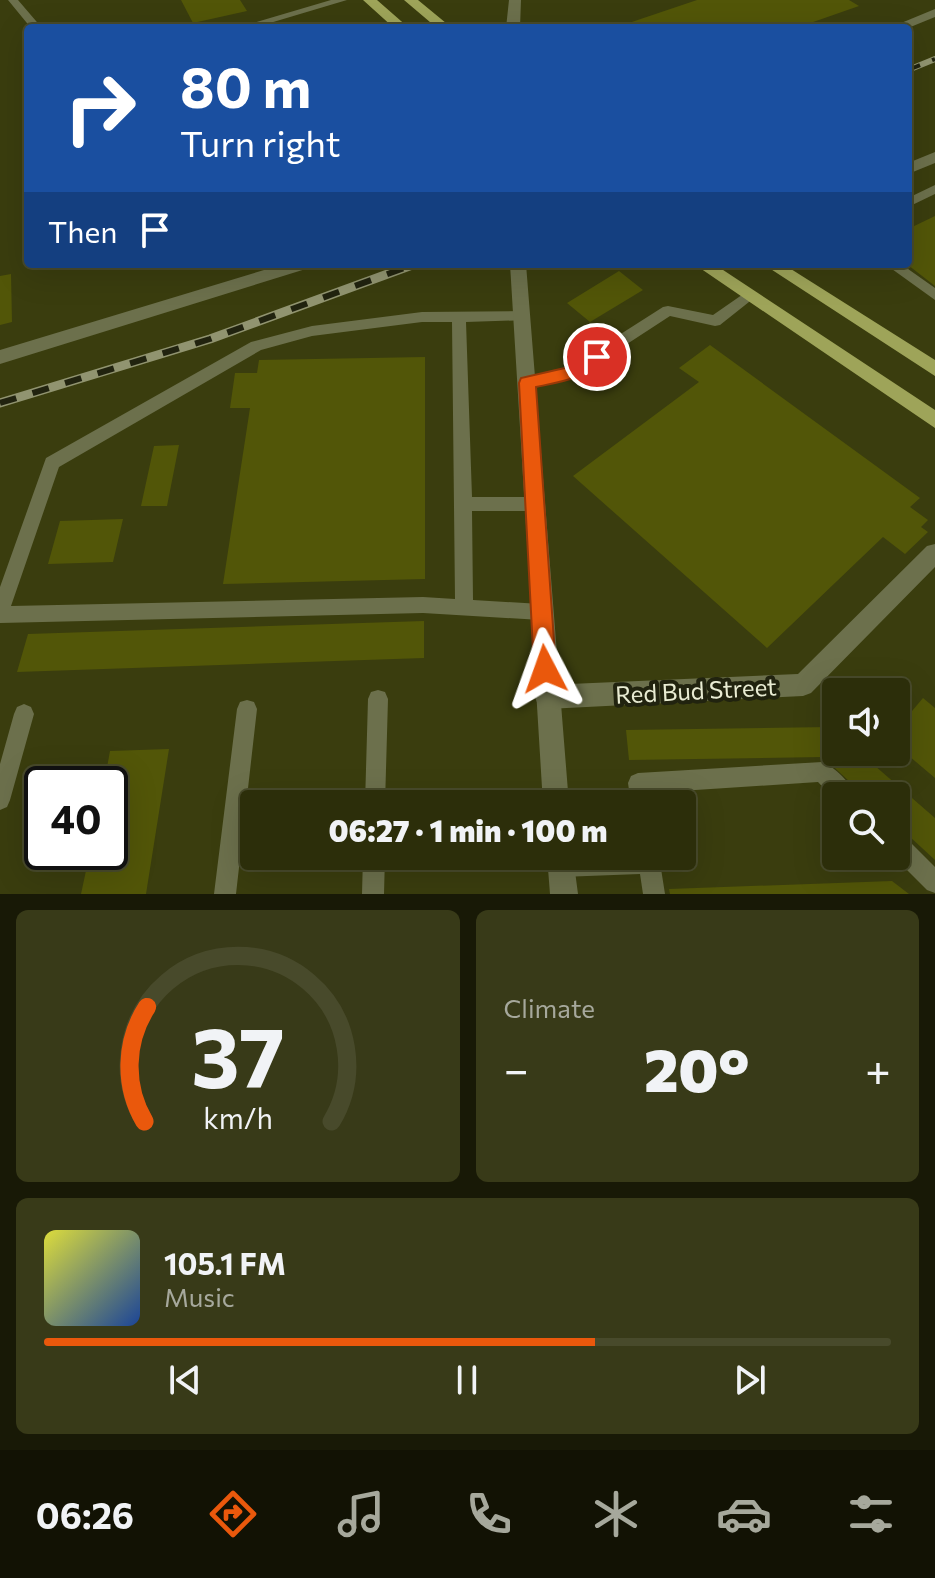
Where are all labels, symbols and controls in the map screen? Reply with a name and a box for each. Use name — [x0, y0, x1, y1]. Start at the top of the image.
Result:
text: 80 m — [180, 51, 311, 120]
icon: right — [48, 56, 152, 160]
text: Turn right — [180, 120, 341, 164]
icon: arrive — [133, 208, 177, 252]
text: Then — [48, 212, 117, 249]
pin — [563, 323, 631, 391]
icon: arrive — [575, 335, 619, 379]
position arrow — [503, 627, 587, 711]
street label: Red Bud Street — [615, 671, 778, 709]
map controls — [822, 678, 910, 870]
button: sound — [822, 678, 910, 766]
speed limit sign: 40 — [24, 766, 128, 870]
button: search — [822, 782, 910, 870]
text: 06:27 · 1 min · 100 m — [328, 811, 608, 848]
text: Climate — [504, 992, 595, 1023]
text: 37 — [191, 1003, 284, 1105]
text: 20° — [644, 1031, 750, 1104]
text: − — [504, 1041, 529, 1095]
text: + — [865, 1041, 891, 1095]
text: km/h — [203, 1100, 273, 1135]
text: 105.1 FM — [164, 1244, 286, 1281]
text: Music — [164, 1281, 235, 1312]
icon: previous — [163, 1358, 207, 1402]
icon: pause — [445, 1358, 489, 1402]
icon: next — [728, 1358, 772, 1402]
icon: directions — [205, 1486, 261, 1542]
icon: music — [333, 1486, 389, 1542]
icon: phone — [461, 1486, 517, 1542]
icon: climate — [588, 1486, 644, 1542]
icon: car — [716, 1486, 772, 1542]
icon: filters — [843, 1486, 899, 1542]
text: 06:26 — [36, 1492, 134, 1536]

